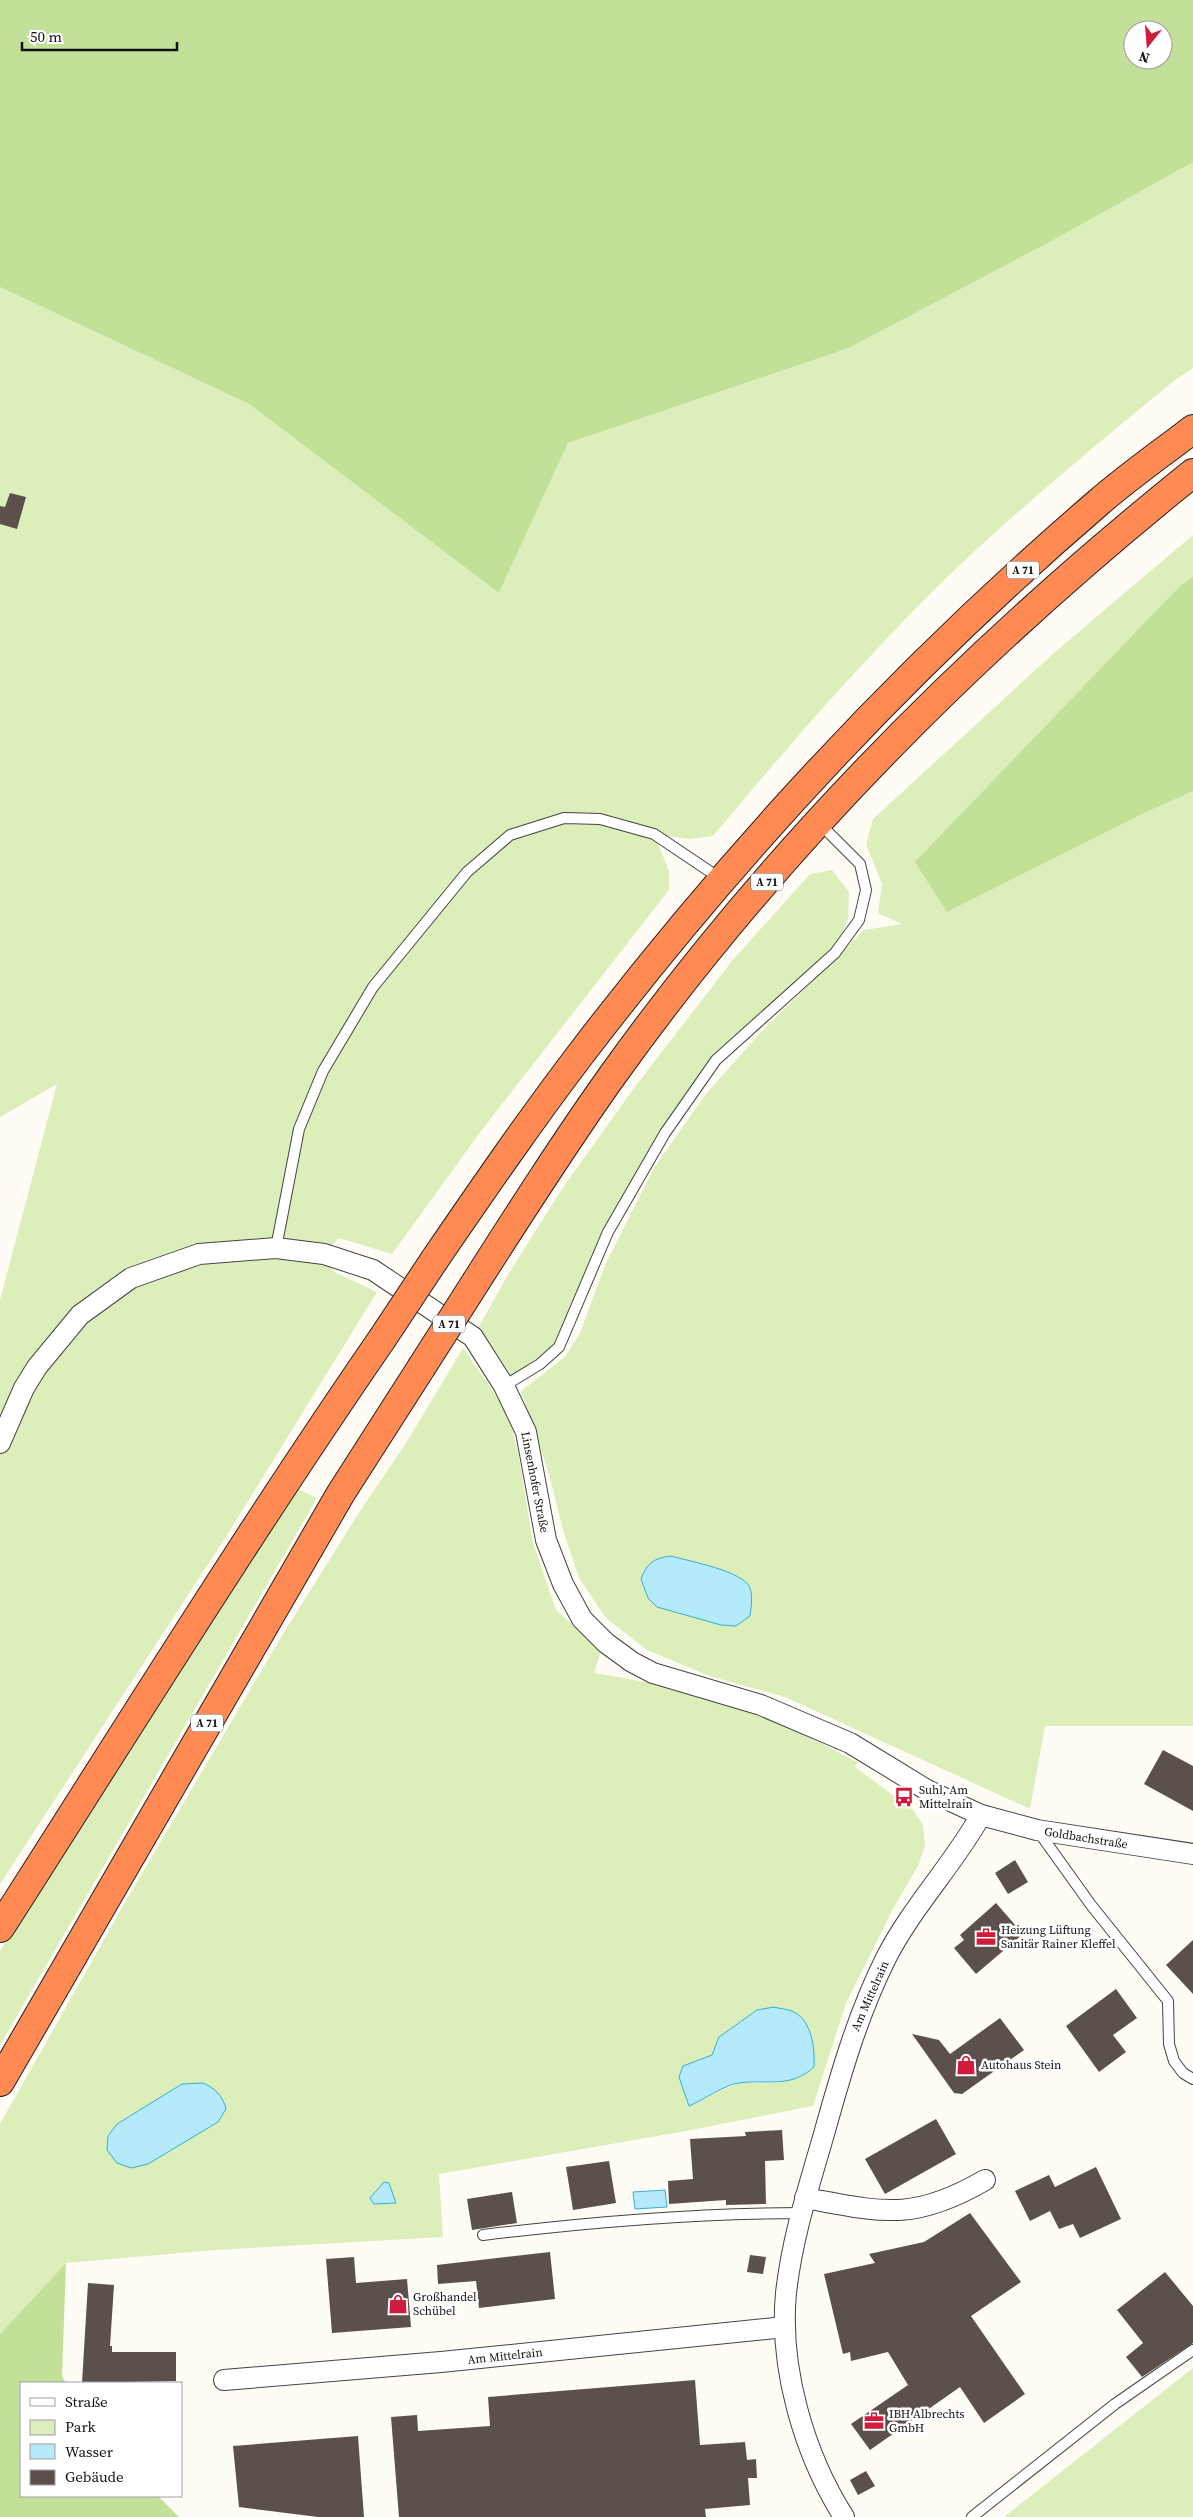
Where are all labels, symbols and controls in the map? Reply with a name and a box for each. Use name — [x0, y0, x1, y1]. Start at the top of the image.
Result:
scale bar — [22, 20, 178, 52]
north arrow — [1123, 20, 1173, 70]
text: 50 m — [30, 26, 62, 47]
text: N — [1136, 46, 1152, 68]
road number: A 71 — [1007, 562, 1039, 578]
road number: A 71 — [751, 874, 783, 890]
road number: A 71 — [433, 1316, 465, 1332]
street label: Linsenhofer Straße — [517, 1430, 553, 1534]
road number: A 71 — [191, 1715, 223, 1732]
place label: Suhl, Am Mittelrain — [919, 1782, 973, 1812]
bus stop icon: Suhl, Am Mittelrain — [893, 1786, 915, 1808]
street label: Goldbachstraße — [1043, 1823, 1129, 1853]
place label: Heizung Lüftung Sanitär Rainer Kleffel — [1001, 1922, 1116, 1952]
office icon: Heizung Lüftung Sanitär Rainer Kleffel — [975, 1926, 997, 1948]
street label: Am Mittelrain — [847, 1958, 893, 2034]
shop icon: Autohaus Stein — [955, 2054, 977, 2076]
place label: Autohaus Stein — [981, 2057, 1061, 2073]
place label: Großhandel Schübel — [413, 2289, 477, 2319]
shop icon: Großhandel Schübel — [387, 2293, 409, 2315]
street label: Am Mittelrain — [467, 2344, 543, 2368]
legend — [20, 2382, 182, 2497]
text: Straße — [65, 2391, 108, 2412]
place label: IBH Albrechts GmbH — [889, 2406, 965, 2436]
office icon: IBH Albrechts GmbH — [863, 2410, 885, 2432]
text: Park — [65, 2416, 97, 2437]
text: Wasser — [65, 2441, 114, 2462]
text: Gebäude — [65, 2466, 124, 2487]

